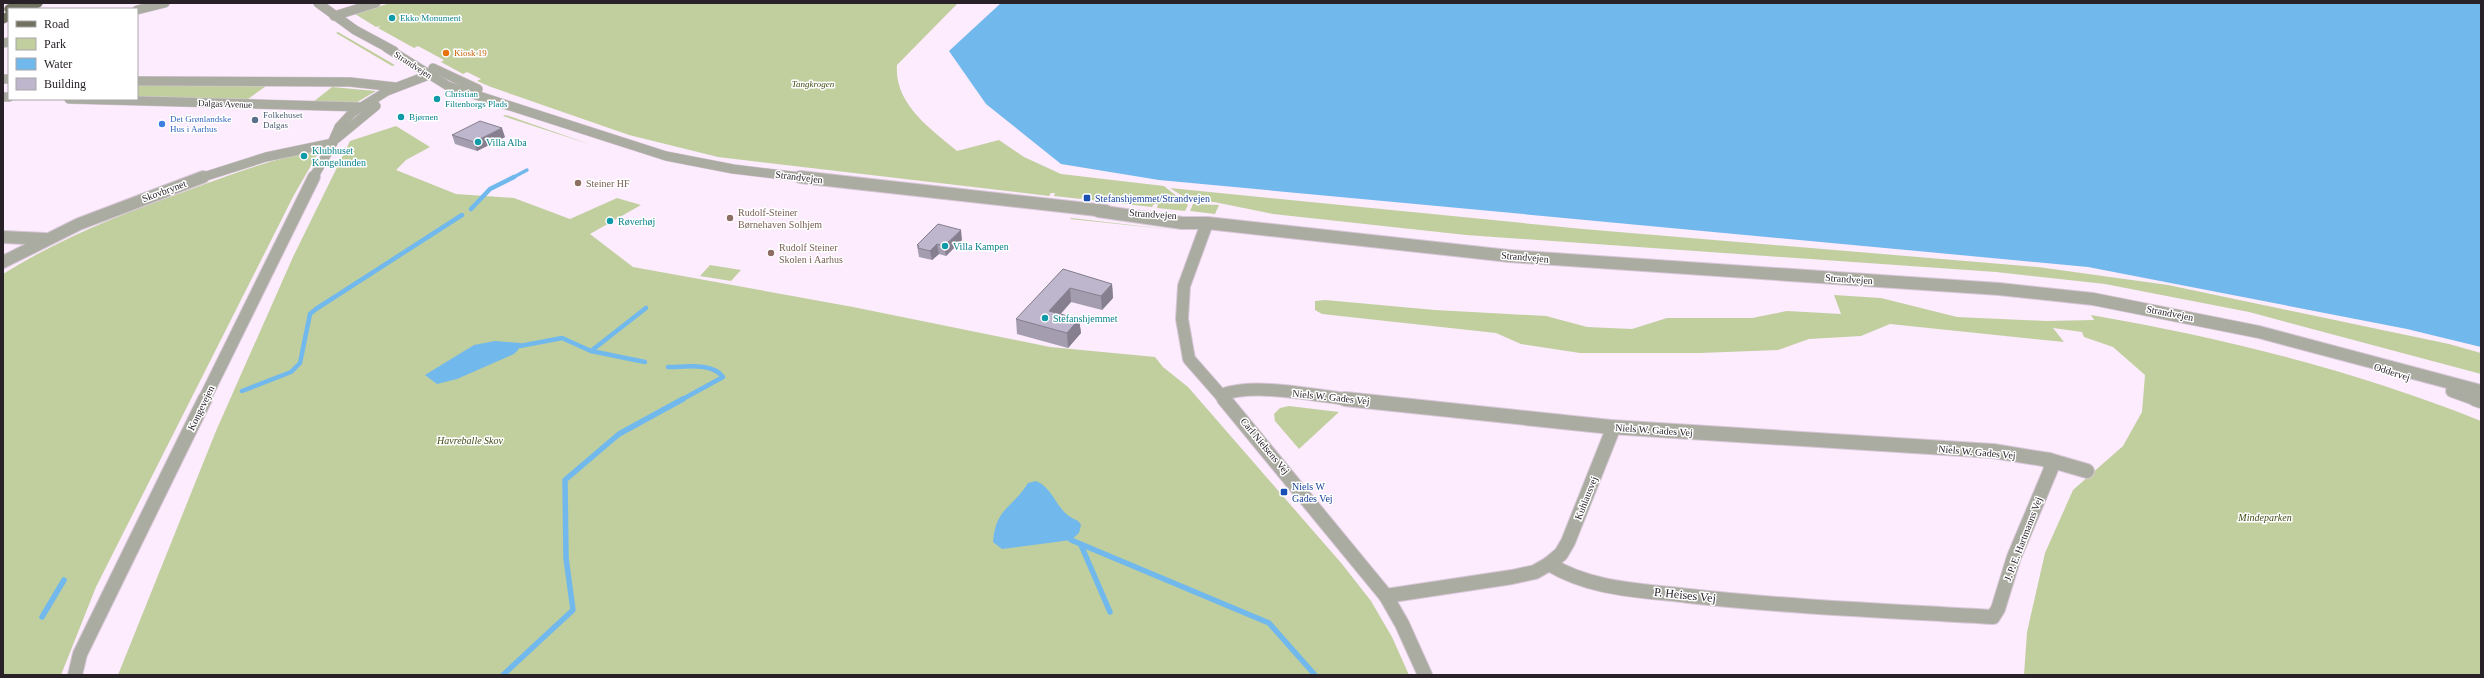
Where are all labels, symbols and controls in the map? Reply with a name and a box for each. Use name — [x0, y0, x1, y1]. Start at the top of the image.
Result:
legend — [8, 8, 138, 100]
marker: Ekko Monument — [387, 13, 397, 23]
place label: Ekko Monument — [400, 13, 461, 23]
text: Road — [44, 17, 69, 31]
text: Park — [44, 37, 66, 51]
marker: Kiosk 19 — [441, 48, 451, 58]
place label: Kiosk 19 — [454, 48, 487, 58]
street label: Strandvejen — [392, 49, 434, 81]
text: Water — [44, 57, 72, 71]
text: Building — [44, 77, 86, 91]
park label: Tangkrogen — [792, 79, 835, 89]
place label: Christian Filtenborgs Plads — [445, 89, 508, 109]
marker: Christian Filtenborgs Plads — [432, 94, 442, 104]
street label: Dalgas Avenue — [198, 98, 252, 110]
place label: Folkehuset Dalgas — [263, 110, 303, 130]
marker: Bjørnen — [396, 112, 406, 122]
place label: Bjørnen — [409, 112, 438, 122]
place label: Det Grønlandske Hus i Aarhus — [170, 114, 231, 134]
marker: Folkehuset Dalgas — [250, 115, 260, 125]
marker: Det Grønlandske Hus i Aarhus — [157, 119, 167, 129]
marker: Villa Alba — [473, 137, 483, 147]
place label: Villa Alba — [486, 137, 527, 148]
place label: Klubhuset Kongelunden — [312, 145, 366, 168]
marker: Klubhuset Kongelunden — [299, 151, 309, 161]
street label: Strandvejen — [775, 169, 823, 185]
street label: Skovbrynet — [140, 178, 188, 204]
marker: Steiner HF — [573, 178, 583, 188]
place label: Steiner HF — [586, 178, 630, 189]
marker: Stefanshjemmet/Strandvejen — [1082, 193, 1092, 203]
place label: Stefanshjemmet/Strandvejen — [1095, 193, 1210, 204]
place label: Rudolf-Steiner Børnehaven Solhjem — [738, 207, 822, 230]
street label: Strandvejen — [1129, 207, 1177, 221]
marker: Rudolf-Steiner Børnehaven Solhjem — [725, 213, 735, 223]
marker: Røverhøj — [605, 216, 615, 226]
place label: Røverhøj — [618, 216, 655, 227]
marker: Villa Kampen — [940, 241, 950, 251]
place label: Villa Kampen — [953, 241, 1009, 252]
place label: Rudolf Steiner Skolen i Aarhus — [779, 242, 843, 265]
marker: Rudolf Steiner Skolen i Aarhus — [766, 248, 776, 258]
street label: Strandvejen — [1501, 249, 1549, 265]
street label: Strandvejen — [1825, 272, 1873, 286]
street label: Strandvejen — [2146, 303, 2194, 323]
marker: Stefanshjemmet — [1040, 313, 1050, 323]
place label: Stefanshjemmet — [1053, 313, 1118, 324]
street label: Oddervej — [2373, 361, 2411, 383]
street label: Kongevejen — [185, 384, 217, 432]
street label: Niels W. Gades Vej — [1292, 387, 1370, 407]
street label: Carl Nielsens Vej — [1238, 416, 1292, 476]
street label: Niels W. Gades Vej — [1615, 422, 1693, 438]
park label: Havreballe Skov — [436, 435, 504, 446]
street label: Niels W. Gades Vej — [1938, 443, 2016, 461]
street label: Kuhlausvej — [1572, 475, 1600, 521]
place label: Niels W Gades Vej — [1292, 481, 1333, 504]
marker: Niels W Gades Vej — [1279, 487, 1289, 497]
street label: J. P. E. Hartmanns Vej — [2002, 495, 2044, 583]
park label: Mindeparken — [2237, 512, 2292, 523]
street label: P. Heises Vej — [1653, 585, 1717, 605]

